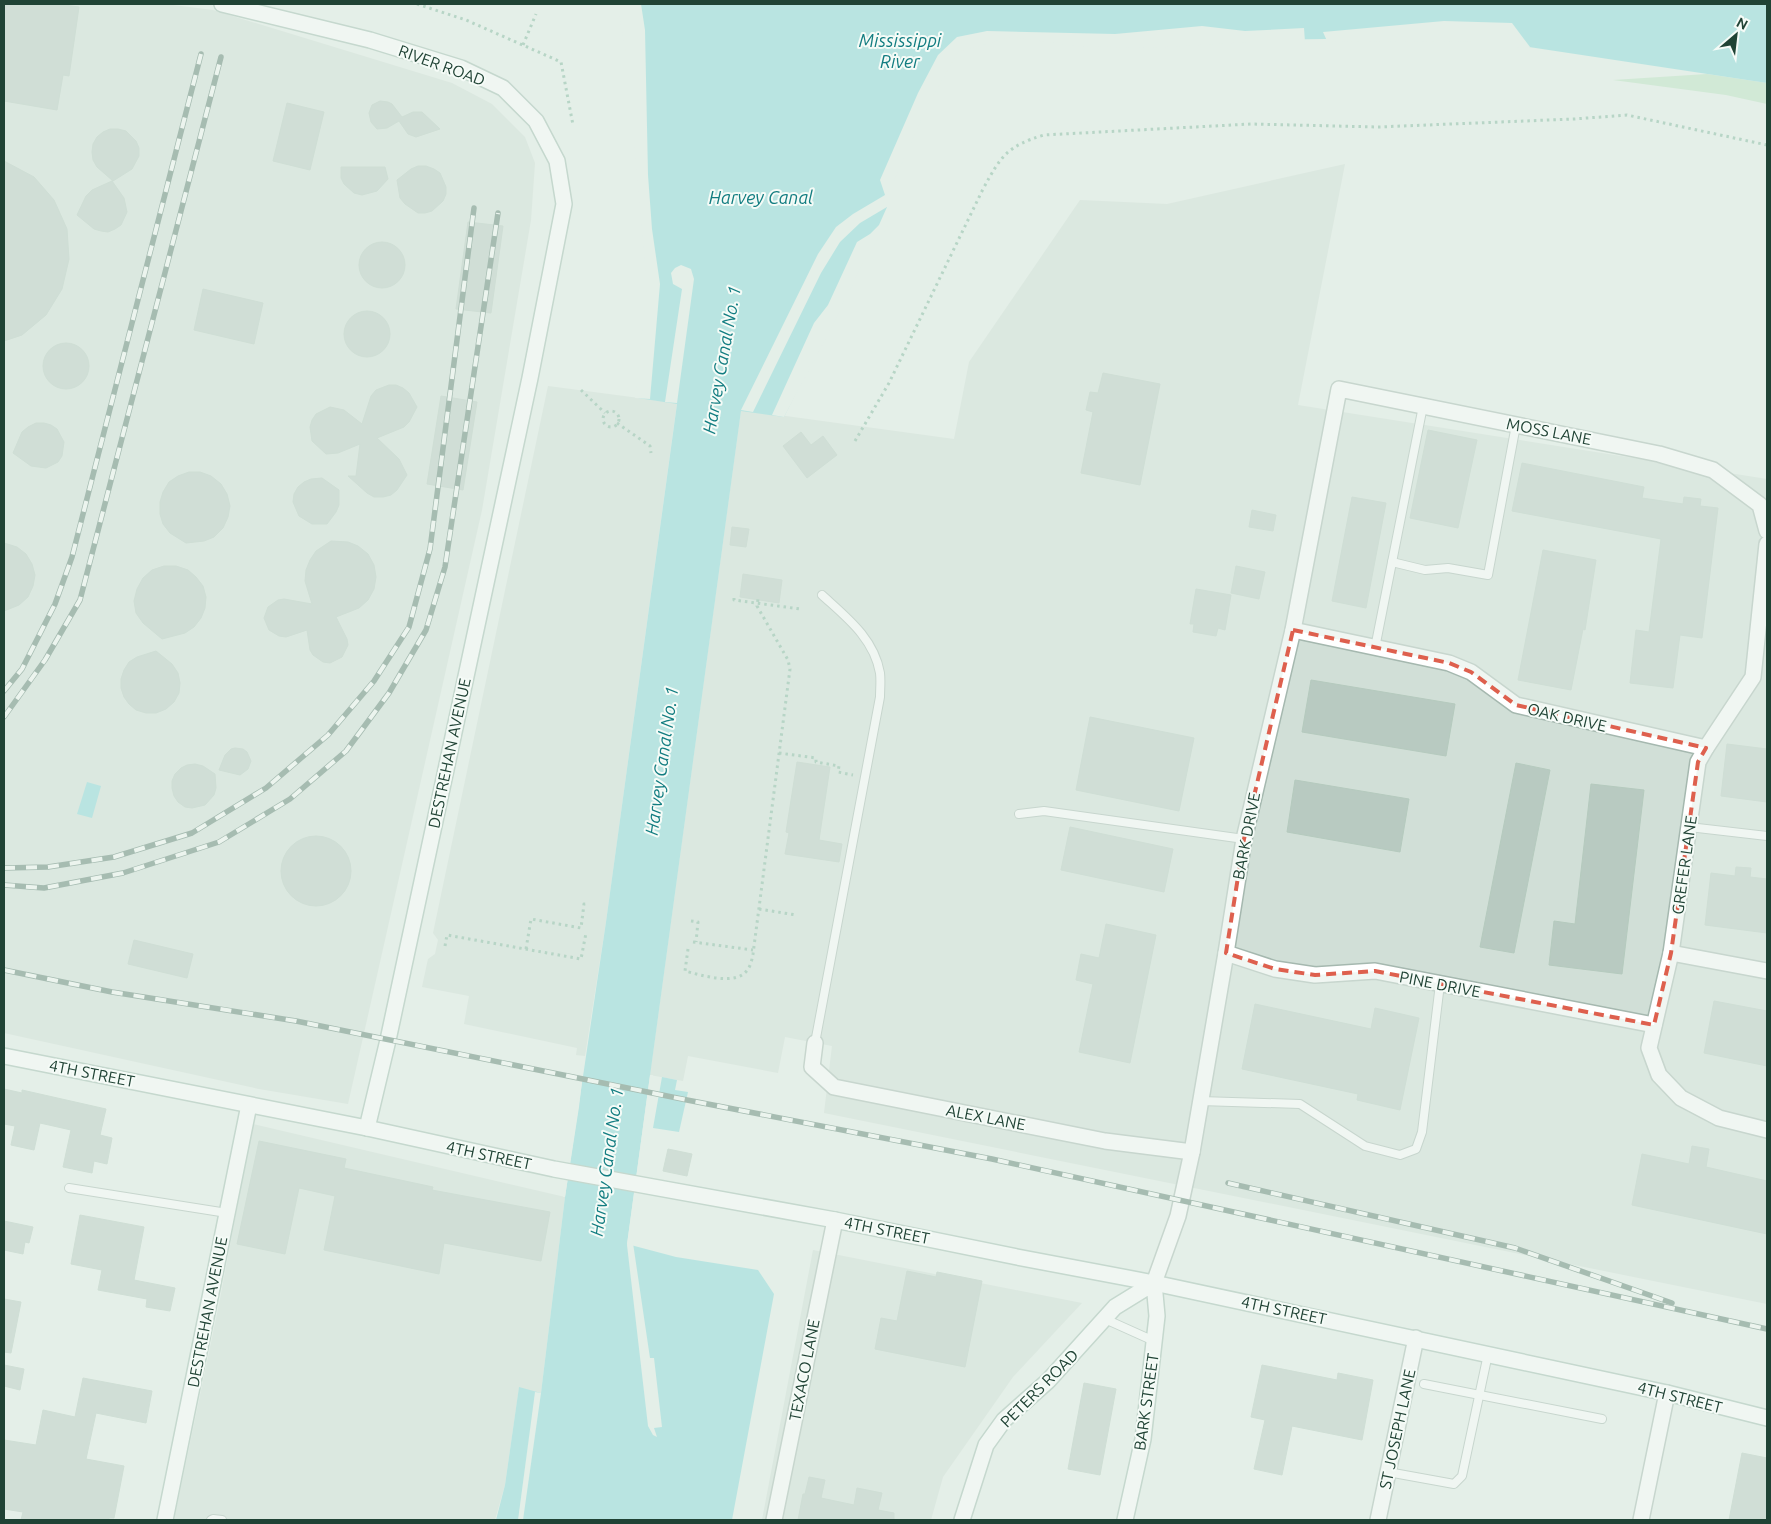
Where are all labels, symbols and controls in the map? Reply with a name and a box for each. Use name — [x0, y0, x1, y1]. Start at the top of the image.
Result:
north arrow — [1711, 10, 1761, 60]
text: N — [1734, 14, 1750, 33]
water label: Mississippi River — [859, 30, 942, 71]
street label: RIVER ROAD — [396, 41, 488, 89]
water label: Harvey Canal — [709, 187, 813, 207]
water label: Harvey Canal No. 1 — [698, 284, 744, 435]
street label: MOSS LANE — [1505, 414, 1593, 448]
street label: DESTREHAN AVENUE — [424, 676, 474, 830]
water label: Harvey Canal No. 1 — [641, 685, 681, 836]
street label: OAK DRIVE — [1526, 699, 1608, 735]
street label: BARK DRIVE — [1229, 791, 1263, 881]
street label: GREFER LANE — [1668, 814, 1700, 916]
street label: PINE DRIVE — [1398, 967, 1482, 1001]
street label: 4TH STREET — [48, 1056, 136, 1090]
water label: Harvey Canal No. 1 — [586, 1086, 626, 1237]
street label: ALEX LANE — [945, 1100, 1027, 1134]
street label: 4TH STREET — [445, 1137, 533, 1173]
street label: 4TH STREET — [843, 1213, 931, 1247]
street label: DESTREHAN AVENUE — [184, 1235, 230, 1389]
street label: 4TH STREET — [1240, 1292, 1328, 1328]
street label: TEXACO LANE — [785, 1317, 823, 1423]
street label: PETERS ROAD — [996, 1345, 1082, 1431]
street label: BARK STREET — [1130, 1352, 1162, 1452]
street label: ST JOSEPH LANE — [1375, 1367, 1419, 1491]
street label: 4TH STREET — [1636, 1378, 1724, 1416]

